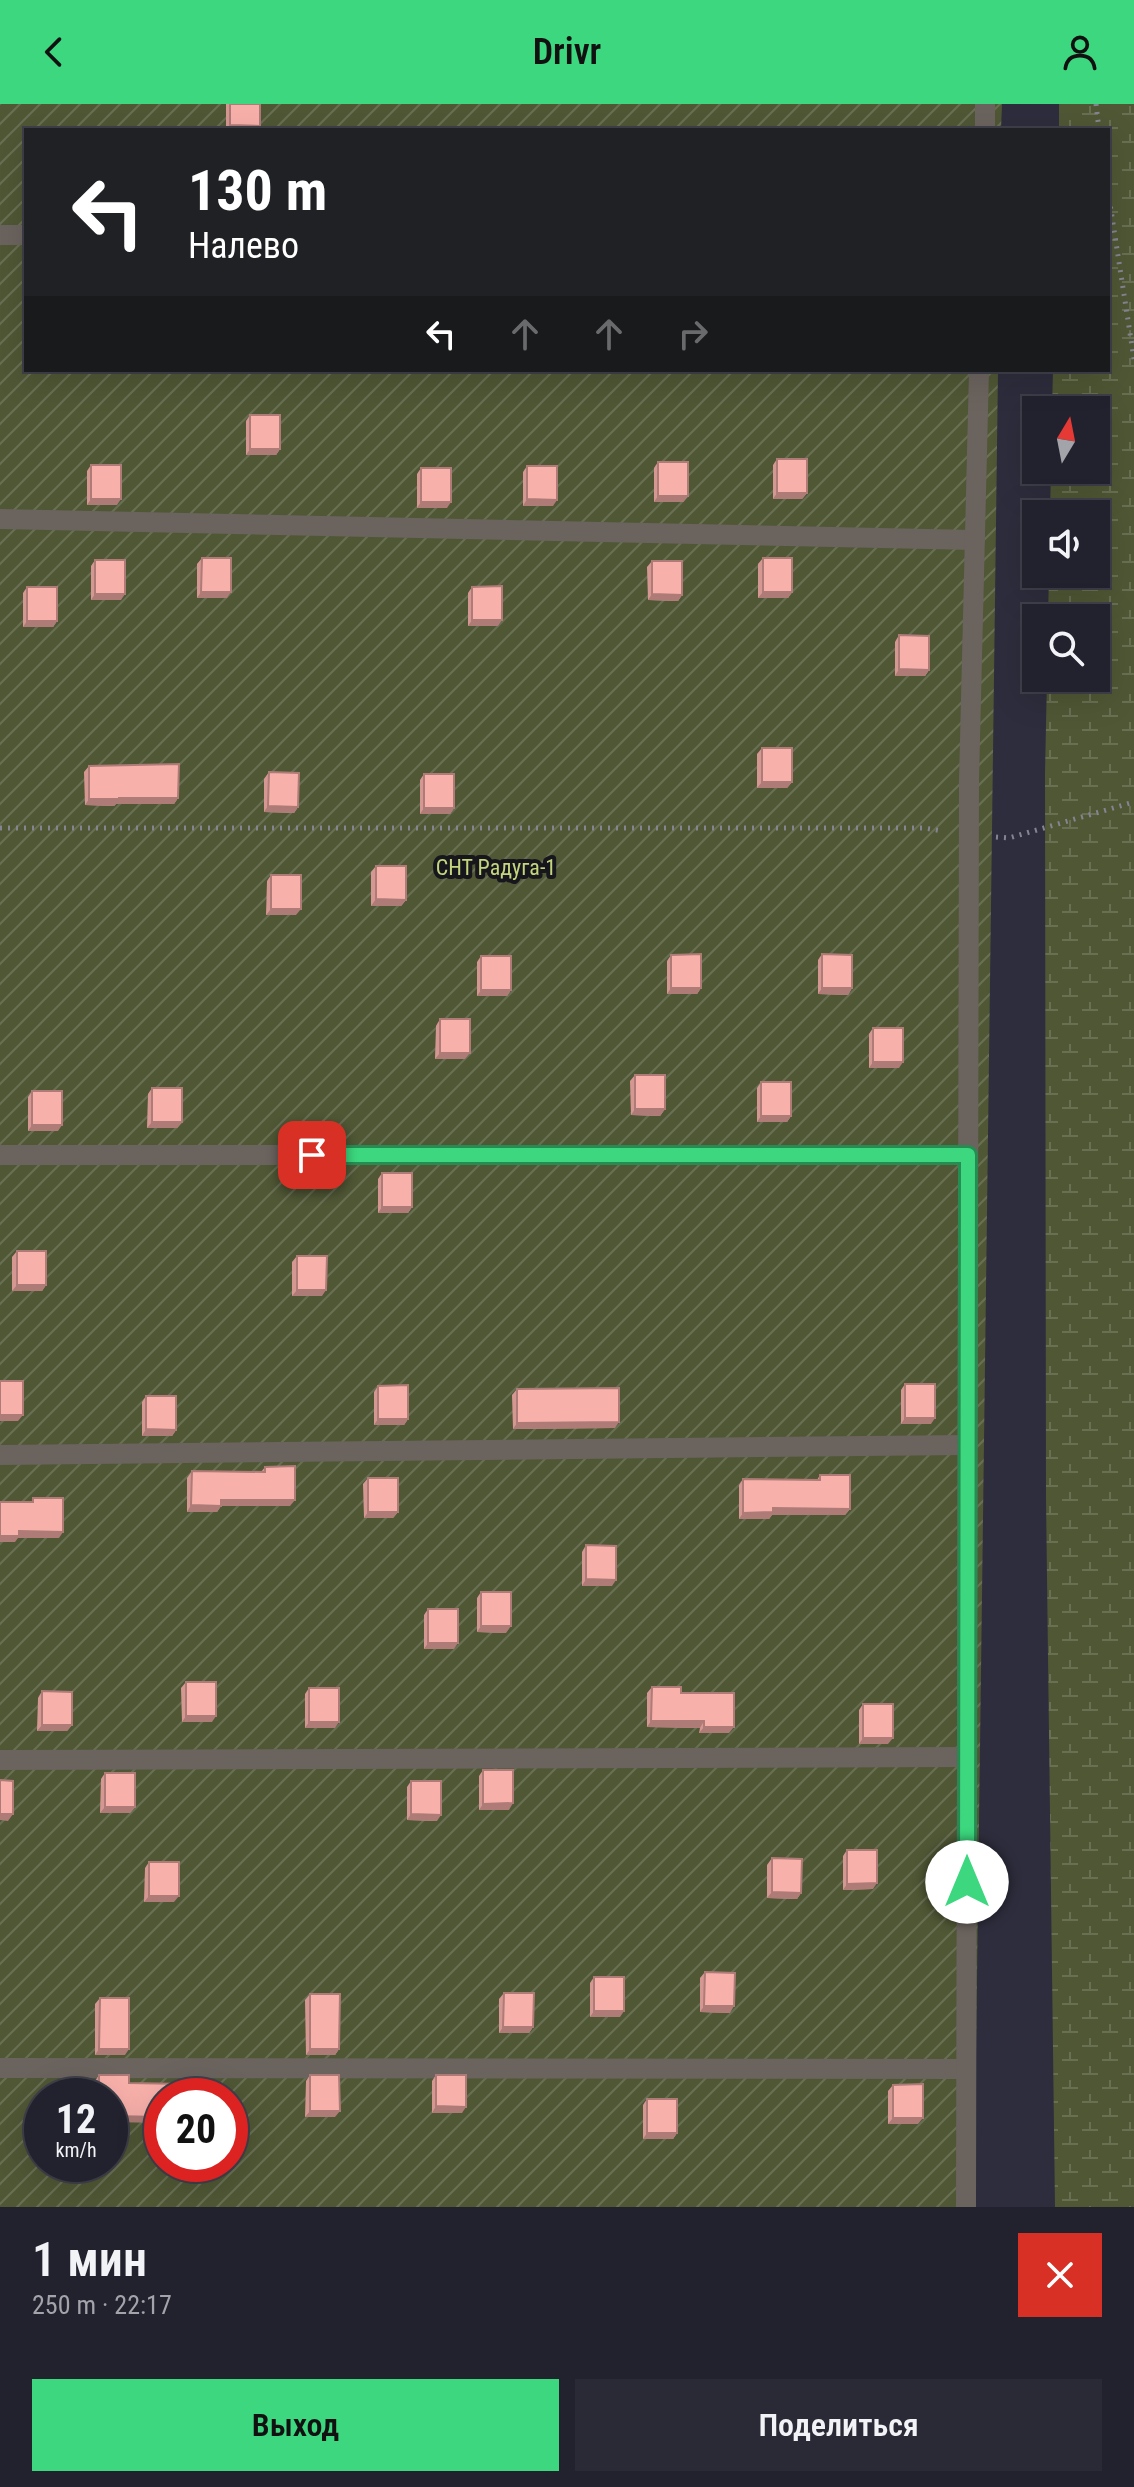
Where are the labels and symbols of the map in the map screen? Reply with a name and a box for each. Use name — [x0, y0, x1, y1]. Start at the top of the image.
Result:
north arrow — [1022, 396, 1110, 484]
park label: СНТ Радуга-1 — [436, 855, 556, 880]
pin — [278, 1121, 346, 1189]
position arrow — [925, 1840, 1009, 1924]
speed limit sign: 20 — [144, 2078, 248, 2182]

